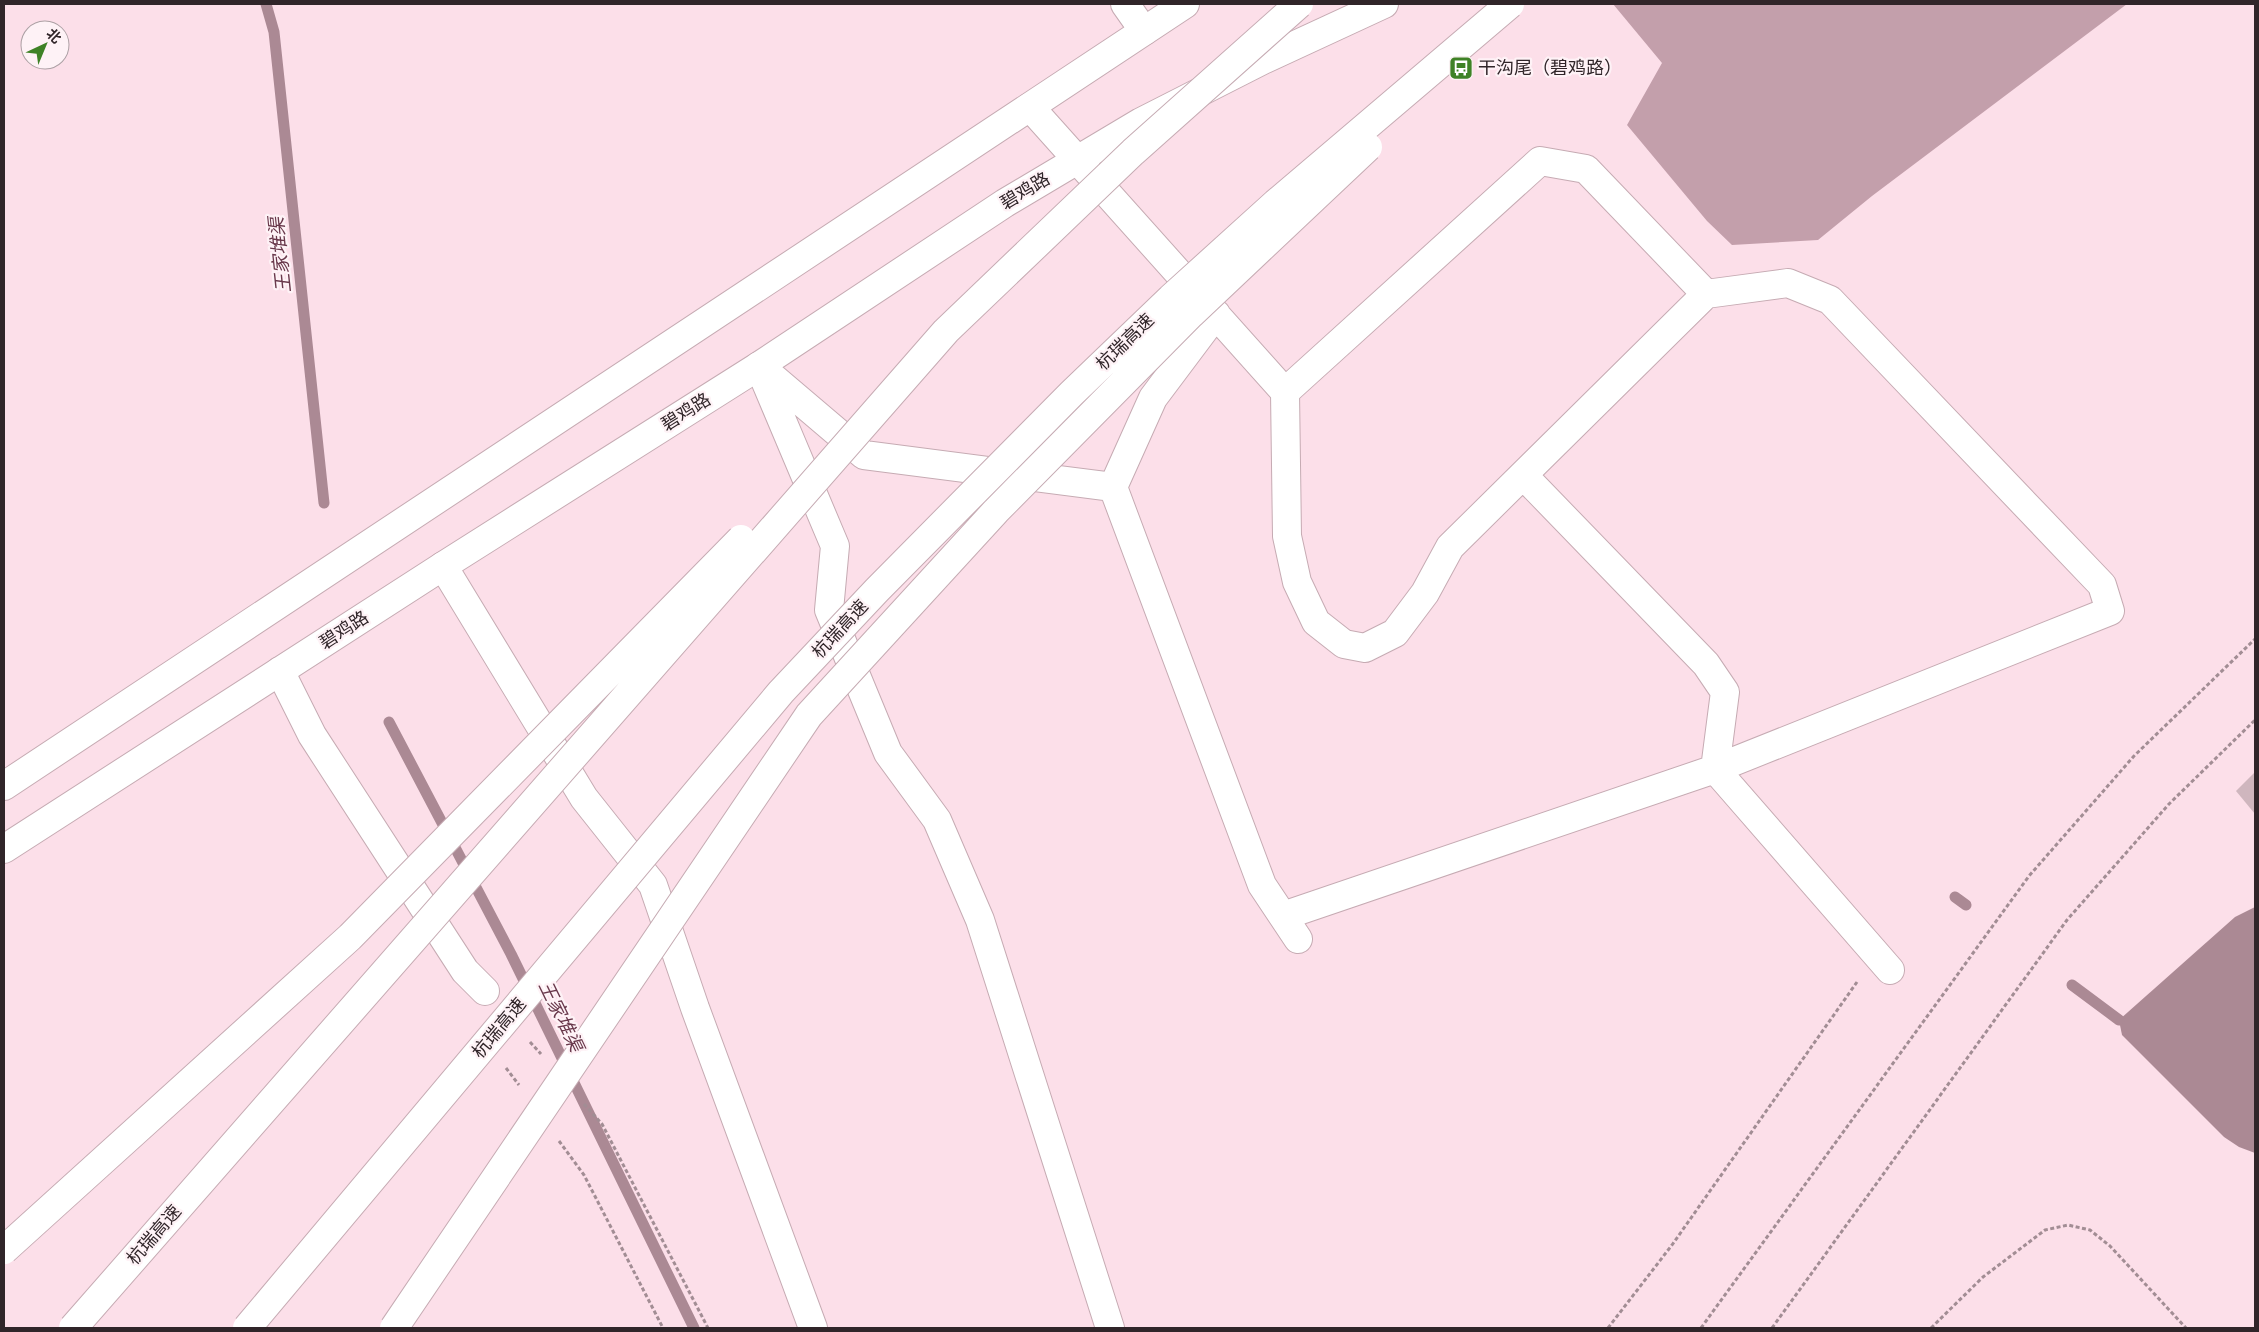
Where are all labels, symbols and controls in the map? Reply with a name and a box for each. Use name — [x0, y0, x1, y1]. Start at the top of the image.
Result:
north arrow — [20, 20, 70, 70]
text: 北 — [42, 24, 66, 48]
bus stop icon: 干沟尾（碧鸡路） — [1448, 55, 1474, 81]
place label: 干沟尾（碧鸡路） — [1478, 55, 1622, 81]
street label: 碧鸡路 — [995, 166, 1055, 216]
water label: 王家堆渠 — [262, 213, 297, 294]
street label: 杭瑞高速 — [1090, 308, 1160, 376]
street label: 碧鸡路 — [656, 387, 716, 437]
street label: 杭瑞高速 — [806, 594, 874, 664]
street label: 碧鸡路 — [314, 604, 374, 656]
water label: 王家堆渠 — [532, 976, 591, 1059]
street label: 杭瑞高速 — [466, 992, 532, 1064]
street label: 杭瑞高速 — [121, 1199, 187, 1271]

